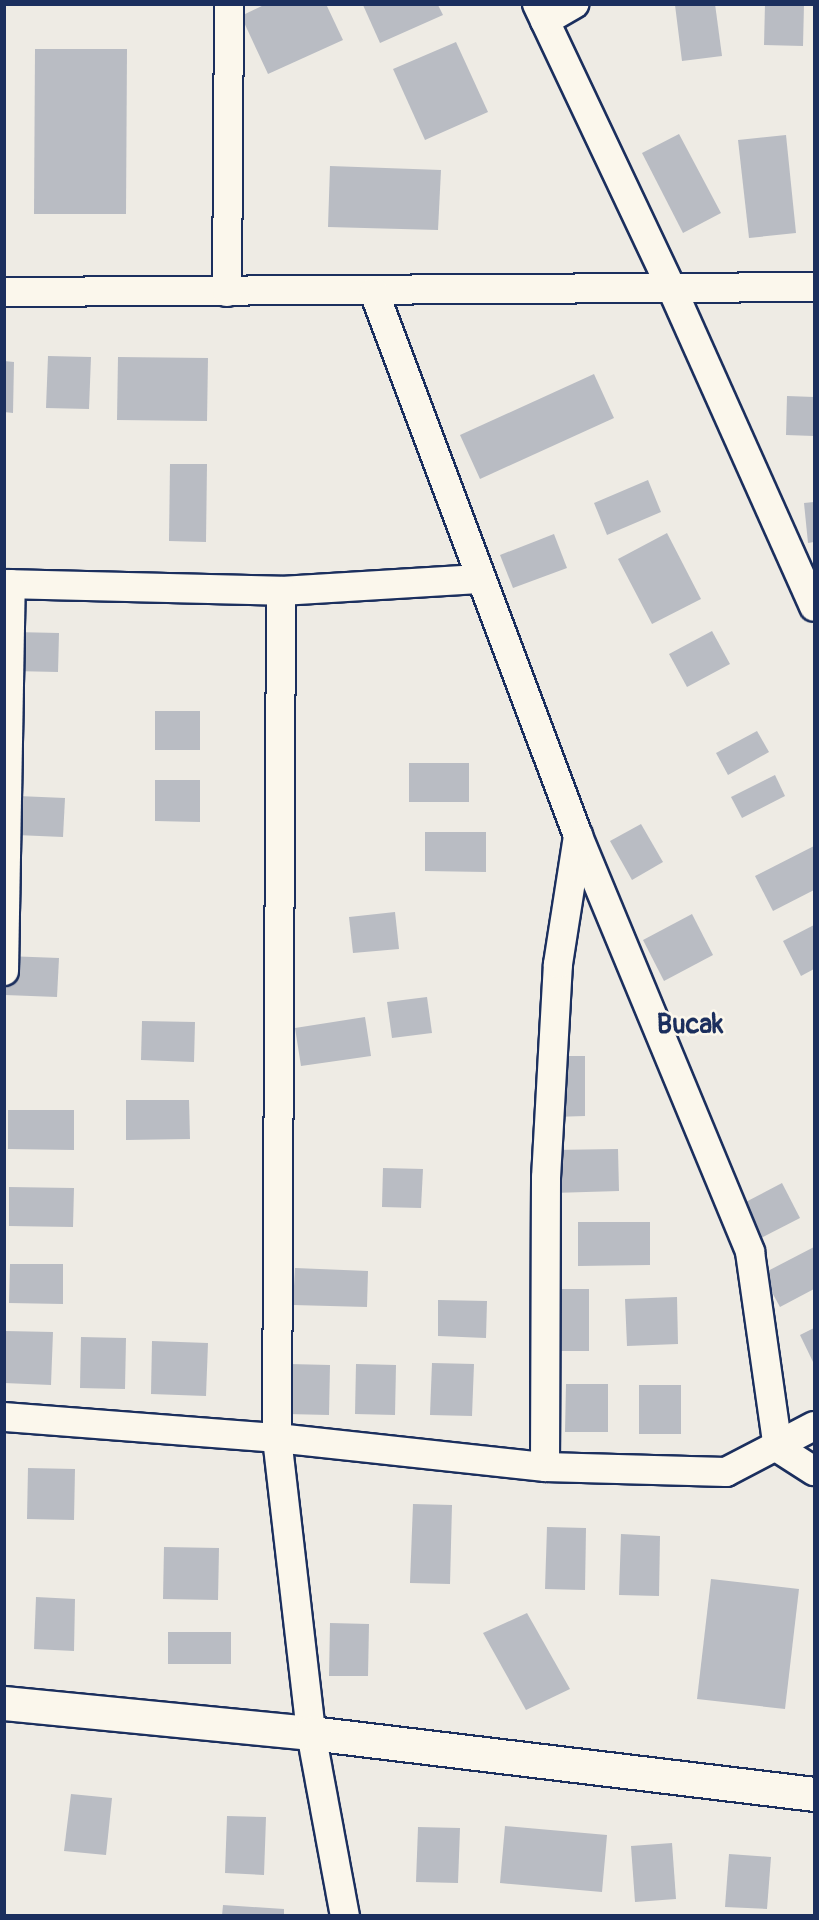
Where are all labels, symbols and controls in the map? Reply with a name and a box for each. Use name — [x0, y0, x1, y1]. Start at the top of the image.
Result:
district label: Bucak — [657, 1009, 723, 1041]

